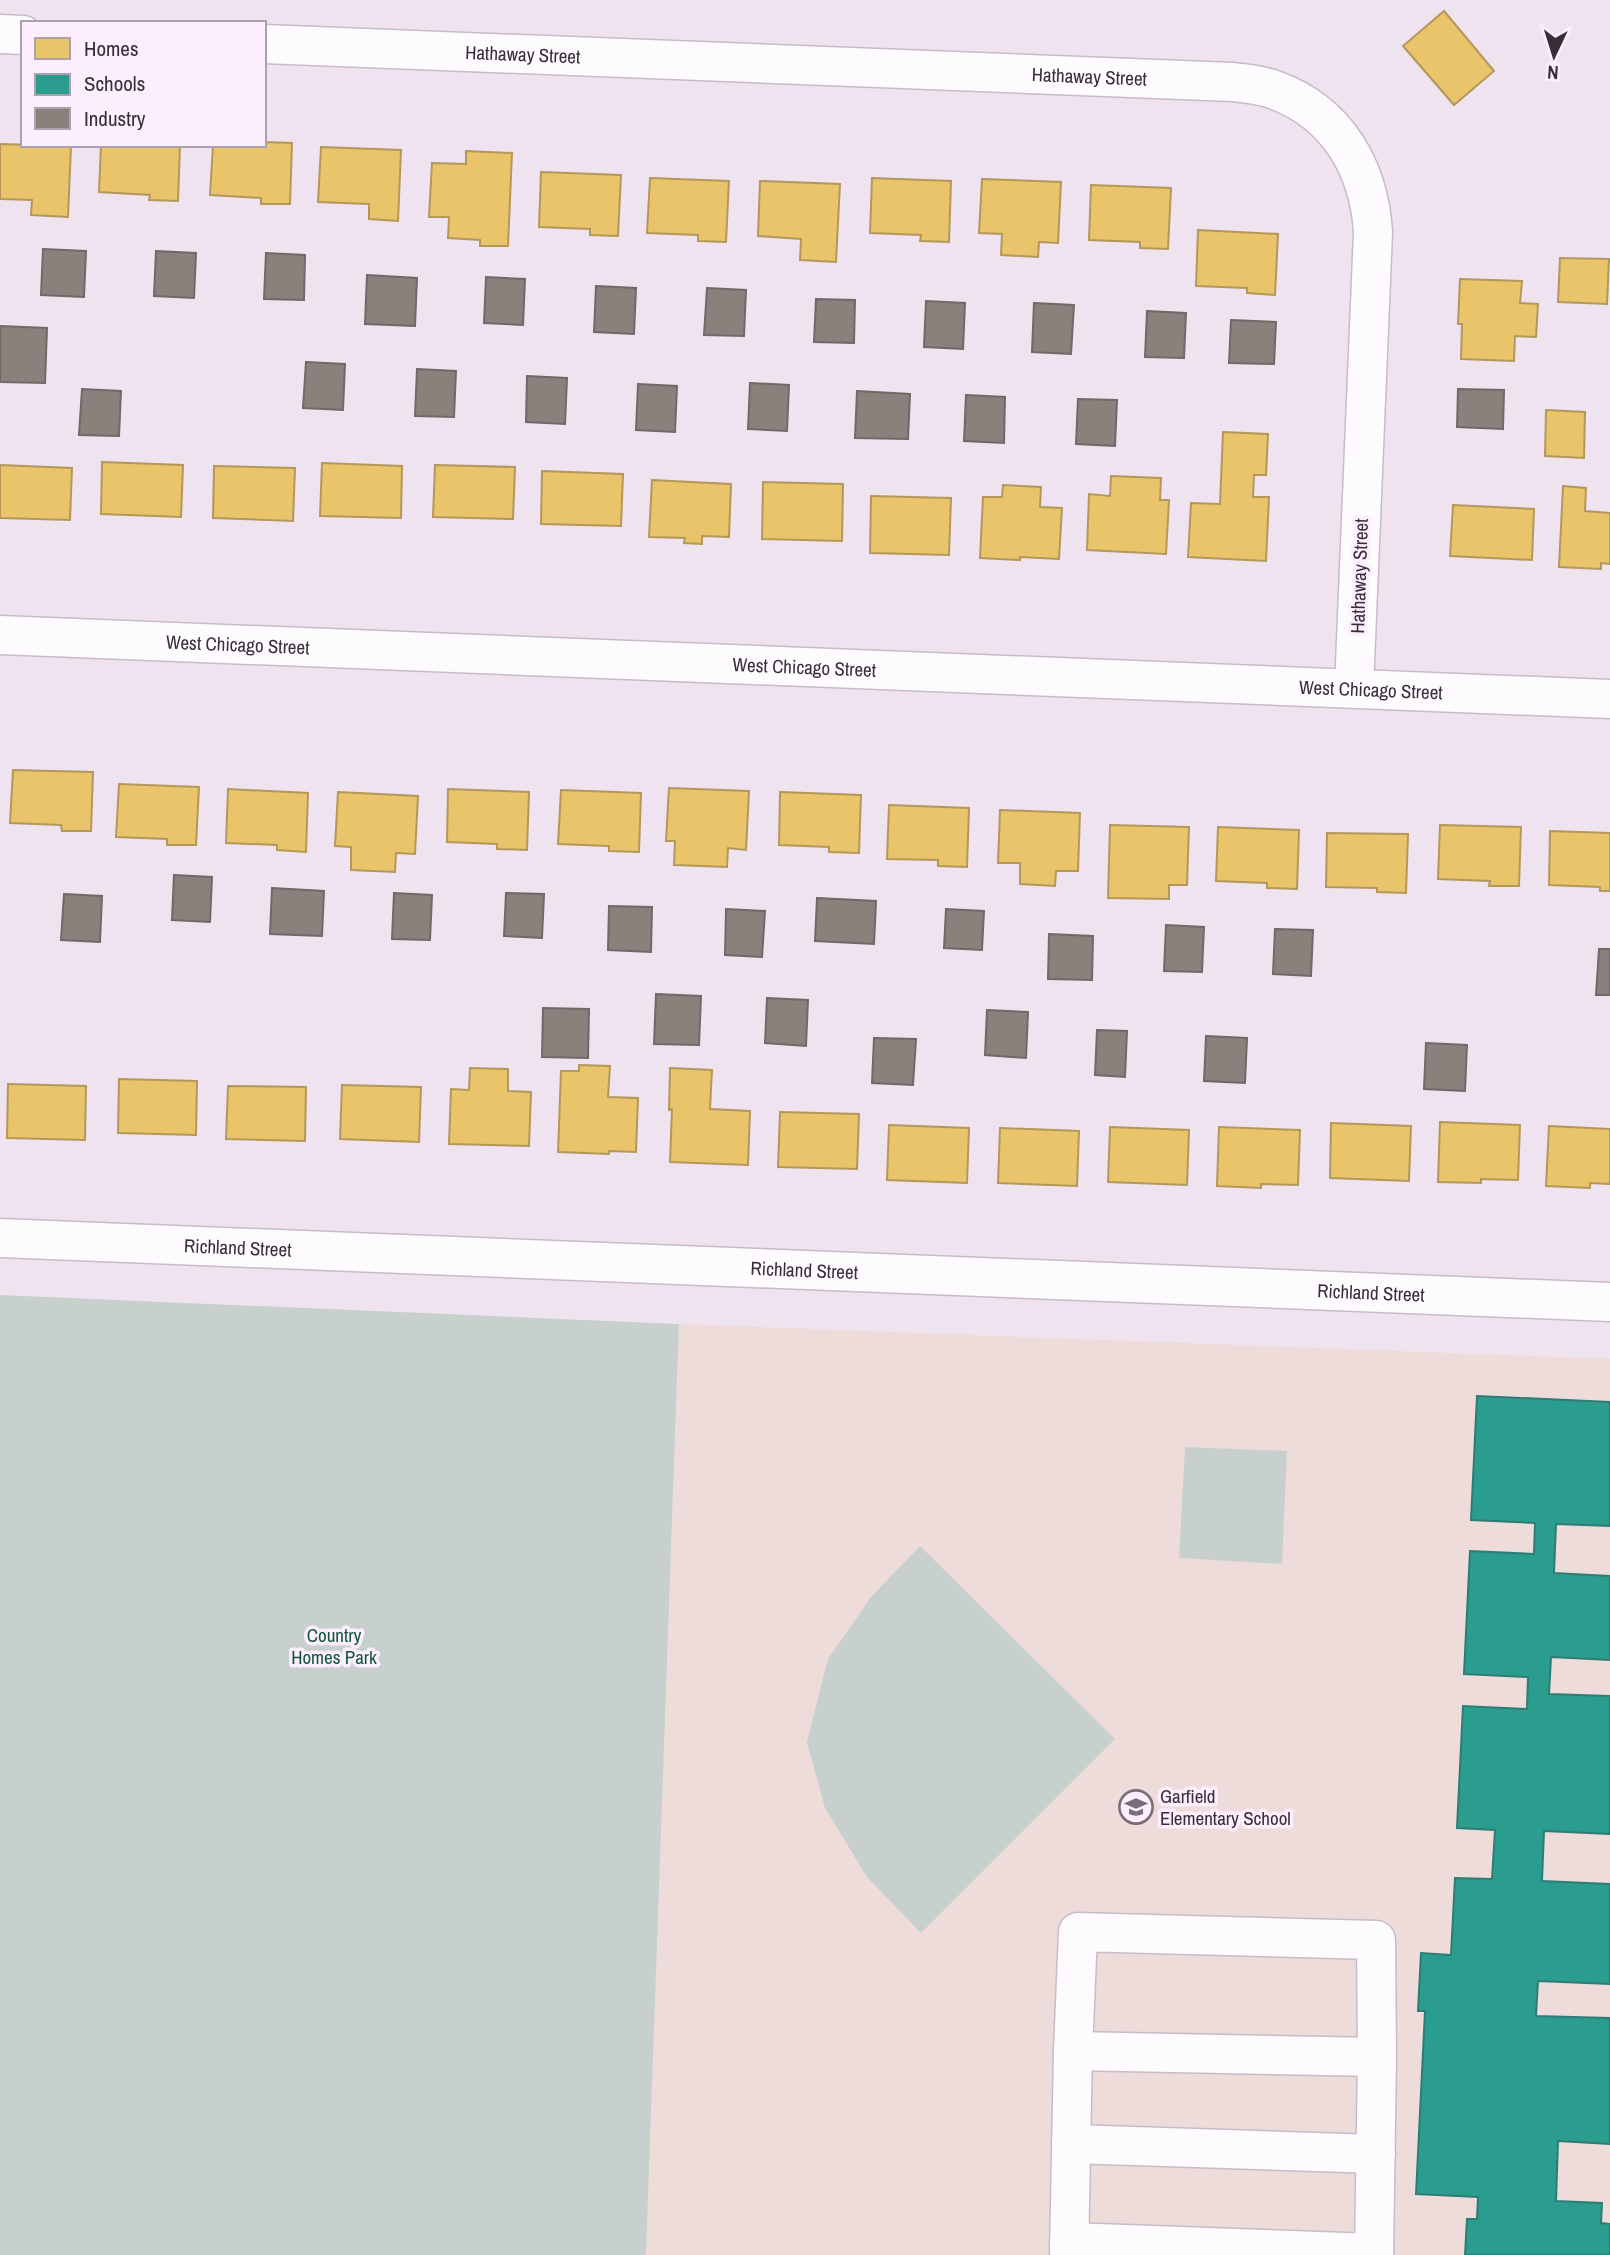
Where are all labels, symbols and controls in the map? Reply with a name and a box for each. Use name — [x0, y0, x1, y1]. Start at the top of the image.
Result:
legend — [21, 21, 266, 147]
north arrow — [1519, 21, 1589, 91]
text: Homes — [84, 34, 139, 63]
street label: Hathaway Street — [465, 39, 582, 69]
text: N — [1546, 60, 1559, 86]
street label: Hathaway Street — [1031, 61, 1148, 92]
text: Schools — [84, 69, 145, 98]
text: Industry — [84, 104, 146, 133]
street label: Hathaway Street — [1344, 517, 1374, 634]
street label: West Chicago Street — [166, 629, 311, 660]
street label: West Chicago Street — [732, 651, 877, 683]
street label: West Chicago Street — [1299, 674, 1444, 705]
street label: Richland Street — [184, 1232, 293, 1263]
street label: Richland Street — [750, 1255, 859, 1285]
street label: Richland Street — [1317, 1277, 1426, 1308]
park label: Country Homes Park — [291, 1622, 377, 1670]
place label: Garfield Elementary School — [1160, 1783, 1291, 1831]
school or university icon: Garfield Elementary School — [1117, 1788, 1155, 1826]

